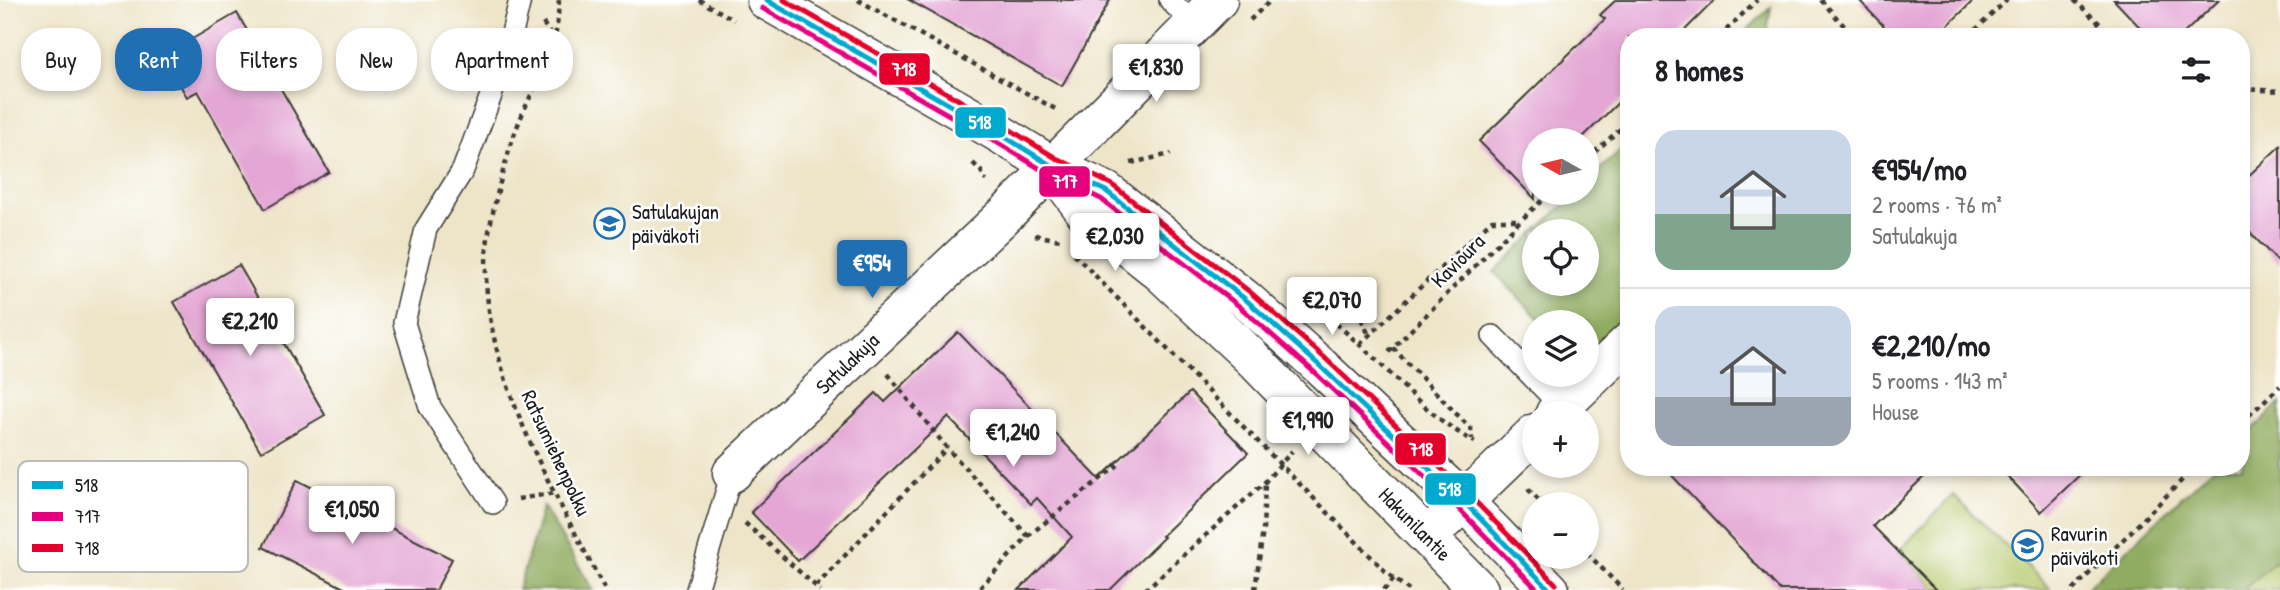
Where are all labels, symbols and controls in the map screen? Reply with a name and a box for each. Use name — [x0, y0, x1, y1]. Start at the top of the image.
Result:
chip: Buy — [21, 28, 101, 91]
chip: Rent — [115, 28, 202, 91]
chip: Filters — [216, 28, 322, 91]
chip: New — [336, 28, 417, 91]
chip: Apartment — [431, 28, 573, 91]
pin: €1,830 — [1099, 44, 1213, 104]
text: 8 homes — [1655, 50, 1743, 90]
text: €1,830 — [1129, 51, 1183, 82]
icon: filters — [2177, 51, 2215, 89]
line badge: 718 — [878, 52, 931, 86]
text: 718 — [891, 56, 916, 82]
line badge: 518 — [954, 106, 1007, 139]
text: 518 — [968, 109, 992, 135]
north arrow — [1522, 128, 1600, 205]
map controls — [1522, 128, 1599, 569]
text: €954/mo — [1872, 149, 1967, 189]
icon: home — [1711, 158, 1795, 242]
line badge: 717 — [1038, 165, 1091, 198]
text: 717 — [1051, 168, 1078, 194]
text: 2 rooms · 76 m² — [1872, 189, 2002, 220]
place label: Satulakujan päiväkoti — [632, 197, 719, 250]
school or university icon: Satulakujan päiväkoti — [592, 207, 626, 241]
pin: €2,030 — [1058, 214, 1172, 273]
button: locate — [1522, 219, 1599, 296]
text: €2,030 — [1086, 220, 1144, 251]
text: Satulakuja — [1872, 220, 1957, 251]
street label: Kavioura — [1424, 227, 1491, 294]
pin: €954 — [831, 240, 913, 300]
text: €954 — [853, 247, 891, 278]
pin: €2,070 — [1275, 278, 1389, 337]
text: €2,070 — [1303, 284, 1361, 315]
pin: €2,210 — [193, 298, 307, 358]
text: €2,210 — [222, 305, 278, 336]
button: layers — [1522, 310, 1599, 387]
text: €2,210/mo — [1872, 325, 1990, 365]
street label: Satulakuja — [809, 326, 885, 401]
icon: home — [1711, 334, 1795, 418]
text: 5 rooms · 143 m² — [1872, 365, 2008, 396]
street label: Ratsumiehenpolku — [515, 385, 599, 521]
text: House — [1872, 396, 1919, 427]
pin: €1,990 — [1251, 398, 1365, 457]
button: + — [1522, 401, 1599, 478]
text: €1,990 — [1282, 404, 1334, 435]
pin: €1,240 — [956, 410, 1070, 469]
text: €1,240 — [986, 416, 1040, 447]
line badge: 718 — [1394, 432, 1447, 466]
text: 718 — [1408, 436, 1433, 462]
legend — [18, 461, 248, 572]
text: 518 — [75, 472, 98, 498]
line badge: 518 — [1424, 472, 1477, 506]
text: 518 — [1438, 476, 1462, 502]
street label: Hakunilantie — [1372, 481, 1458, 567]
pin: €1,050 — [295, 486, 409, 546]
button: − — [1522, 492, 1599, 569]
text: €1,050 — [325, 493, 379, 524]
text: 717 — [75, 503, 101, 529]
place label: Ravurin päiväkoti — [2051, 519, 2119, 572]
school or university icon: Ravurin päiväkoti — [2011, 529, 2045, 563]
text: 718 — [75, 535, 100, 561]

